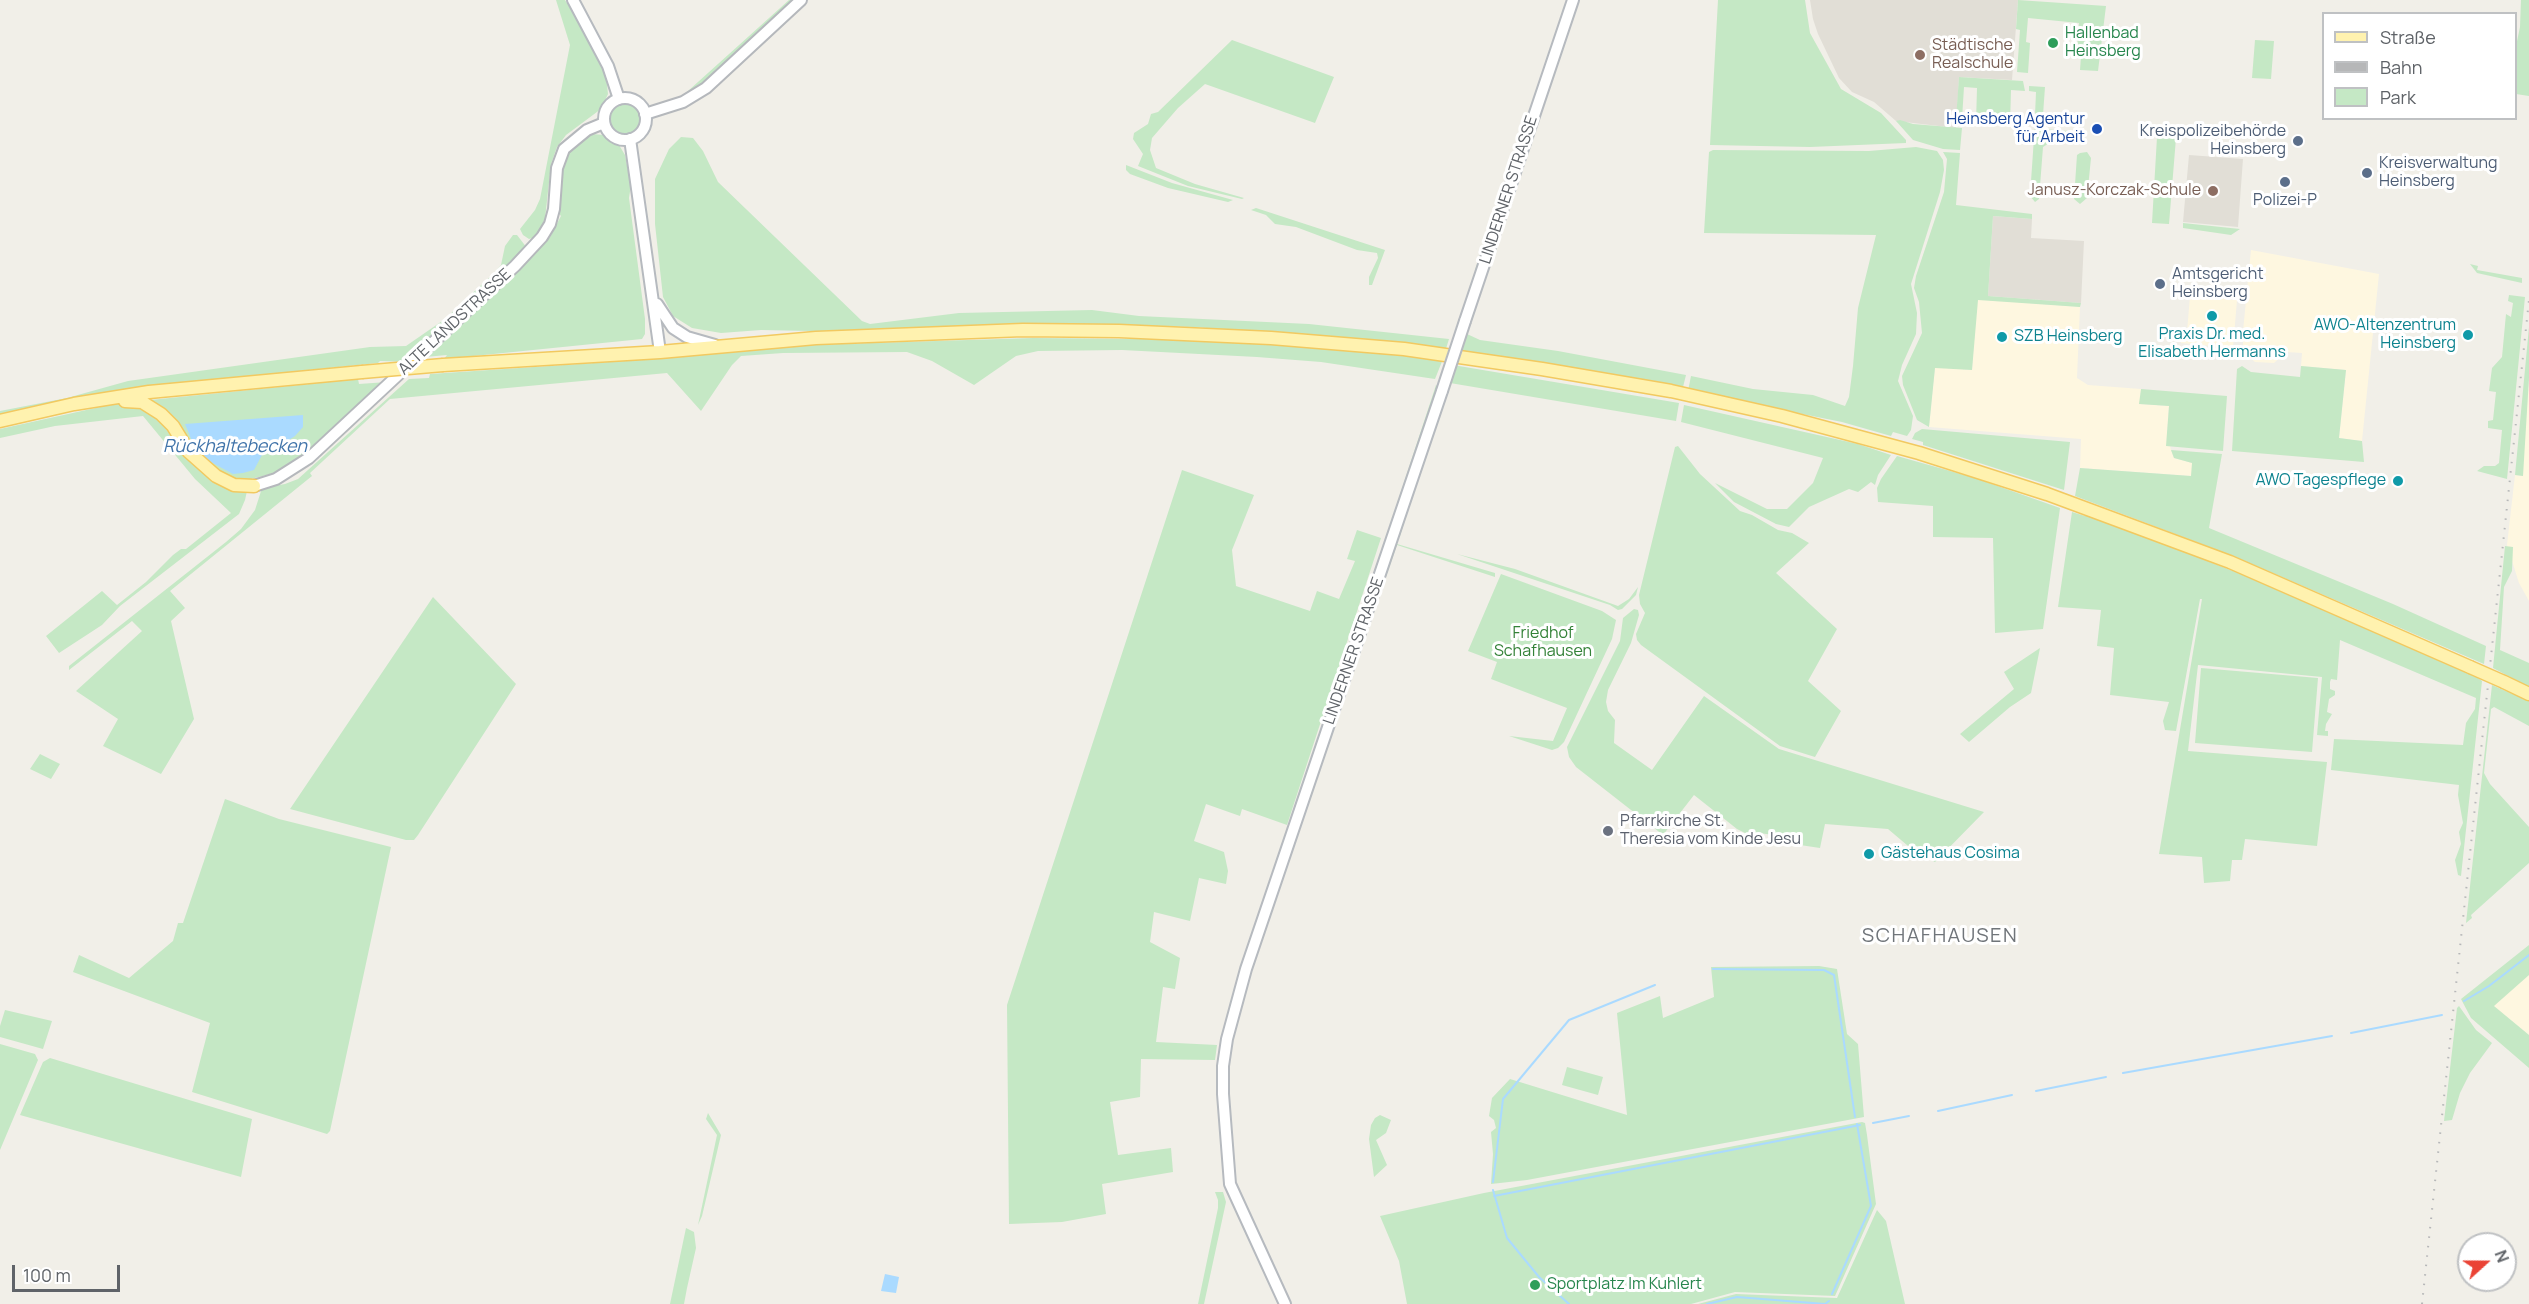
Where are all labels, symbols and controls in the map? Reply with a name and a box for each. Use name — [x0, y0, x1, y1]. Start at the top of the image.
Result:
legend — [2322, 12, 2517, 120]
place label: Hallenbad Heinsberg — [2065, 24, 2141, 62]
text: Straße — [2380, 25, 2436, 49]
place label: Städtische Realschule — [1932, 36, 2013, 74]
marker: Hallenbad Heinsberg — [2046, 36, 2060, 50]
marker: Städtische Realschule — [1913, 48, 1927, 62]
text: Bahn — [2380, 55, 2422, 79]
text: Park — [2380, 85, 2416, 109]
place label: Heinsberg Agentur für Arbeit — [1946, 110, 2085, 148]
street label: LINDERNER STRASSE — [1476, 114, 1542, 266]
marker: Heinsberg Agentur für Arbeit — [2090, 122, 2104, 136]
place label: Kreispolizeibehörde Heinsberg — [2140, 122, 2286, 160]
marker: Kreispolizeibehörde Heinsberg — [2291, 134, 2305, 148]
place label: Kreisverwaltung Heinsberg — [2379, 154, 2498, 192]
marker: Kreisverwaltung Heinsberg — [2360, 166, 2374, 180]
marker: Polizei-P — [2278, 175, 2292, 189]
place label: Janusz-Korczak-Schule — [2027, 181, 2201, 201]
marker: Janusz-Korczak-Schule — [2206, 184, 2220, 198]
place label: Polizei-P — [2253, 191, 2317, 211]
street label: ALTE LANDSTRASSE — [395, 265, 515, 379]
place label: Amtsgericht Heinsberg — [2172, 265, 2264, 303]
marker: Amtsgericht Heinsberg — [2153, 277, 2167, 291]
marker: Praxis Dr. med. Elisabeth Hermanns — [2205, 309, 2219, 323]
place label: AWO-Altenzentrum Heinsberg — [2314, 316, 2456, 354]
place label: Praxis Dr. med. Elisabeth Hermanns — [2138, 325, 2286, 363]
place label: SZB Heinsberg — [2014, 327, 2122, 347]
marker: AWO-Altenzentrum Heinsberg — [2461, 328, 2475, 342]
marker: SZB Heinsberg — [1995, 330, 2009, 344]
water label: Rückhaltebecken — [163, 436, 307, 458]
place label: AWO Tagespflege — [2255, 471, 2386, 491]
marker: AWO Tagespflege — [2391, 474, 2405, 488]
street label: LINDERNER STRASSE — [1320, 575, 1388, 727]
park label: Friedhof Schafhausen — [1494, 624, 1592, 662]
place label: Pfarrkirche St. Theresia vom Kinde Jesu — [1620, 812, 1801, 850]
marker: Pfarrkirche St. Theresia vom Kinde Jesu — [1601, 824, 1615, 838]
place label: Gästehaus Cosima — [1881, 844, 2020, 864]
marker: Gästehaus Cosima — [1862, 847, 1876, 861]
district label: SCHAFHAUSEN — [1862, 924, 2018, 948]
north arrow — [2457, 1232, 2517, 1292]
text: N — [2490, 1247, 2514, 1266]
scale bar — [15, 1253, 123, 1291]
text: 100 m — [23, 1263, 71, 1287]
place label: Sportplatz Im Kuhlert — [1547, 1275, 1702, 1295]
marker: Sportplatz Im Kuhlert — [1528, 1278, 1542, 1292]

